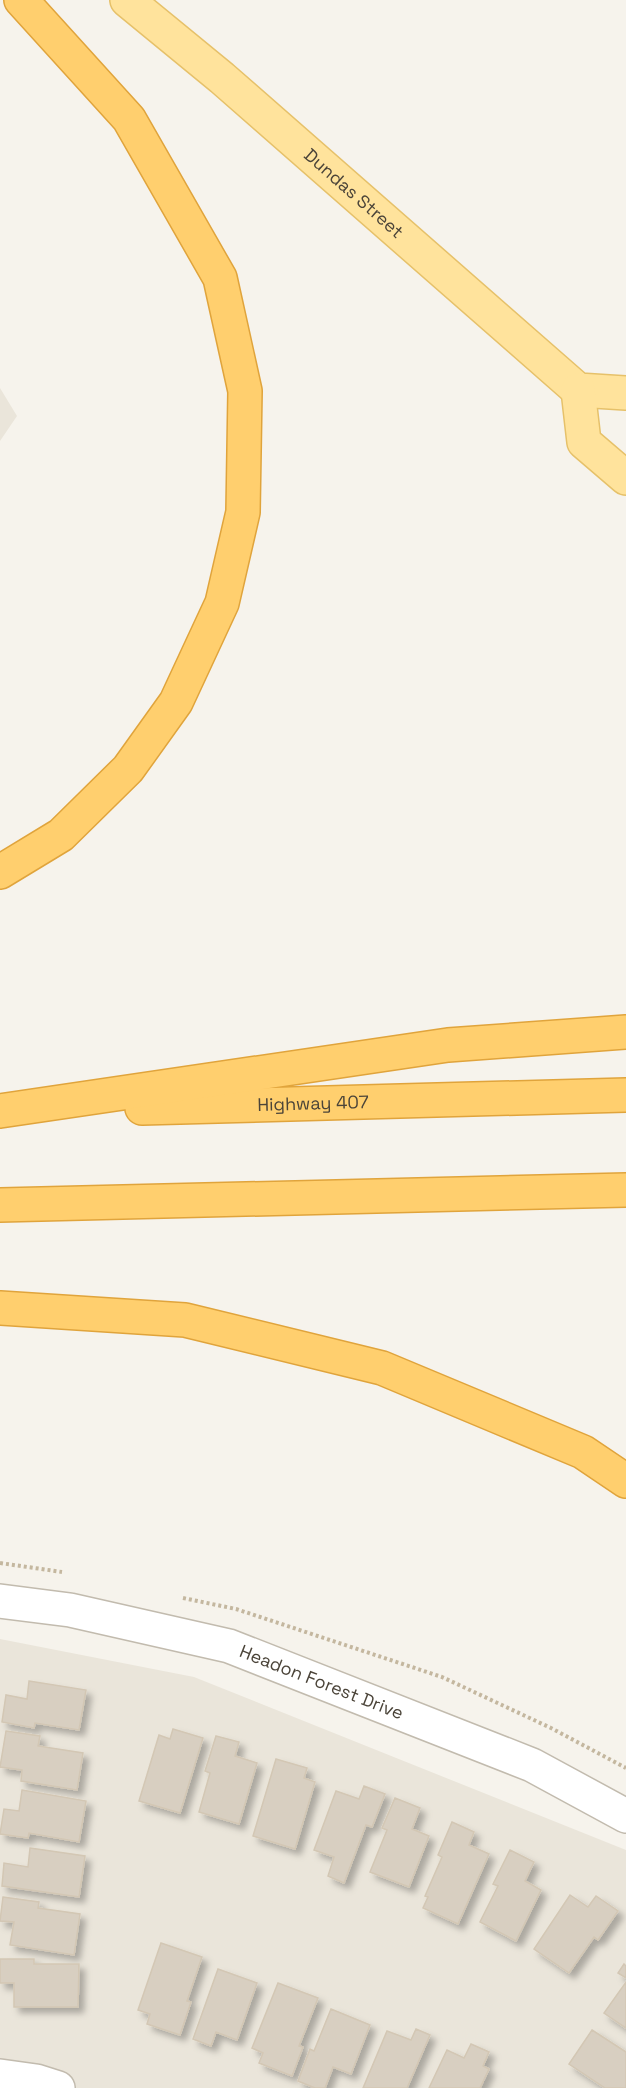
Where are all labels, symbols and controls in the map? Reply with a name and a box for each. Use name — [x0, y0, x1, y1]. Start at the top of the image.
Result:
street label: Dundas Street — [299, 143, 409, 243]
street label: Highway 407 — [257, 1090, 369, 1116]
street label: Headon Forest Drive — [236, 1639, 407, 1724]

